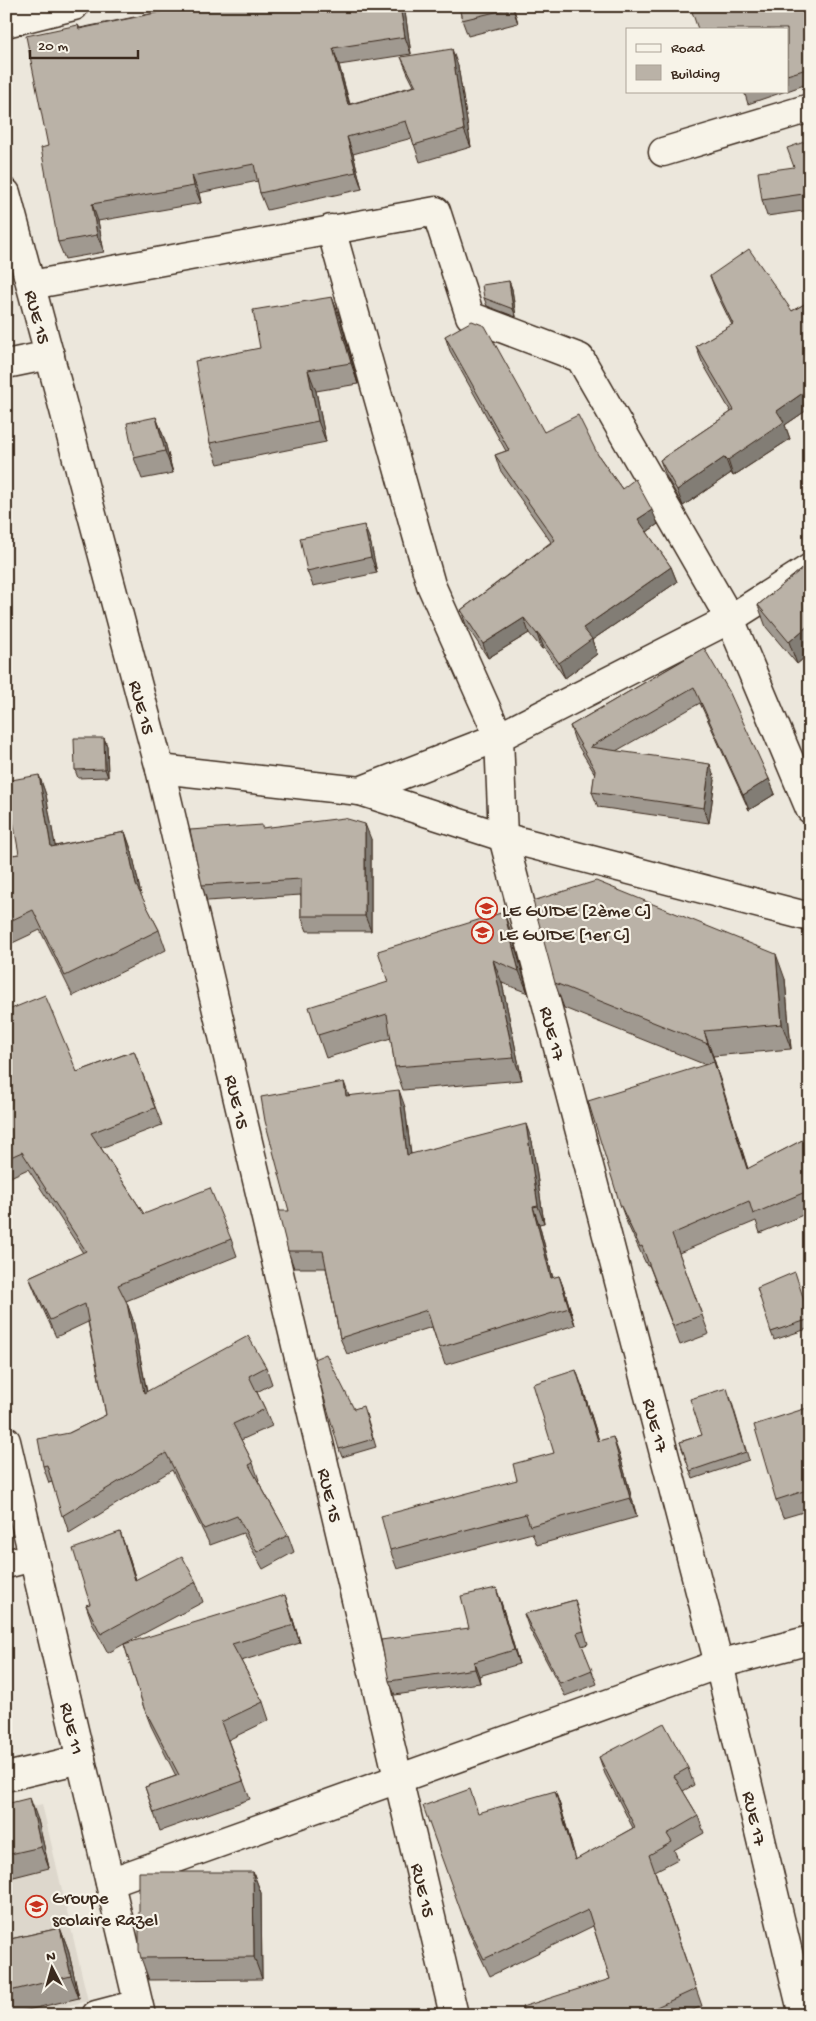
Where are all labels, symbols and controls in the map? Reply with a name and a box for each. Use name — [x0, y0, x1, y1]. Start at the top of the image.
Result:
scale bar — [30, 28, 138, 60]
legend — [626, 28, 788, 92]
text: 20 m — [38, 38, 68, 56]
text: Road — [671, 40, 705, 58]
text: Building — [670, 66, 720, 84]
street label: RUE 15 — [17, 288, 54, 347]
street label: RUE 15 — [122, 678, 158, 737]
school or university icon: LE GUIDE [2ème C] — [474, 897, 498, 921]
place label: LE GUIDE [2ème C] — [502, 901, 652, 924]
school or university icon: LE GUIDE [1er C] — [471, 921, 495, 945]
place label: LE GUIDE [1er C] — [499, 925, 630, 948]
street label: RUE 17 — [532, 1004, 569, 1064]
street label: RUE 15 — [218, 1073, 253, 1132]
street label: RUE 17 — [635, 1396, 672, 1456]
street label: RUE 15 — [310, 1466, 345, 1525]
street label: RUE 11 — [53, 1701, 87, 1757]
street label: RUE 17 — [735, 1789, 770, 1849]
street label: RUE 15 — [404, 1861, 439, 1920]
place label: Groupe scolaire Razel — [52, 1888, 158, 1933]
school or university icon: Groupe scolaire Razel — [24, 1895, 48, 1919]
north arrow — [28, 1944, 78, 1994]
text: N — [45, 1949, 56, 1966]

